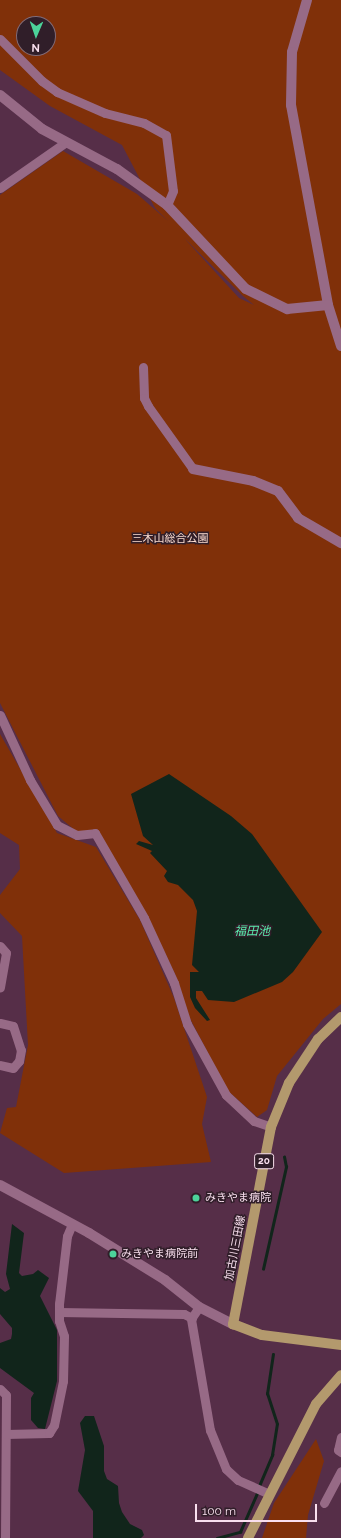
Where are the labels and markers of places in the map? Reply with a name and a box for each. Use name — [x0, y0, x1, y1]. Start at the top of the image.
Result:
place label: みきやま病院 — [205, 1191, 271, 1205]
marker: みきやま病院 — [190, 1192, 202, 1204]
place label: みきやま病院前 — [121, 1247, 198, 1261]
marker: みきやま病院前 — [108, 1249, 118, 1259]

